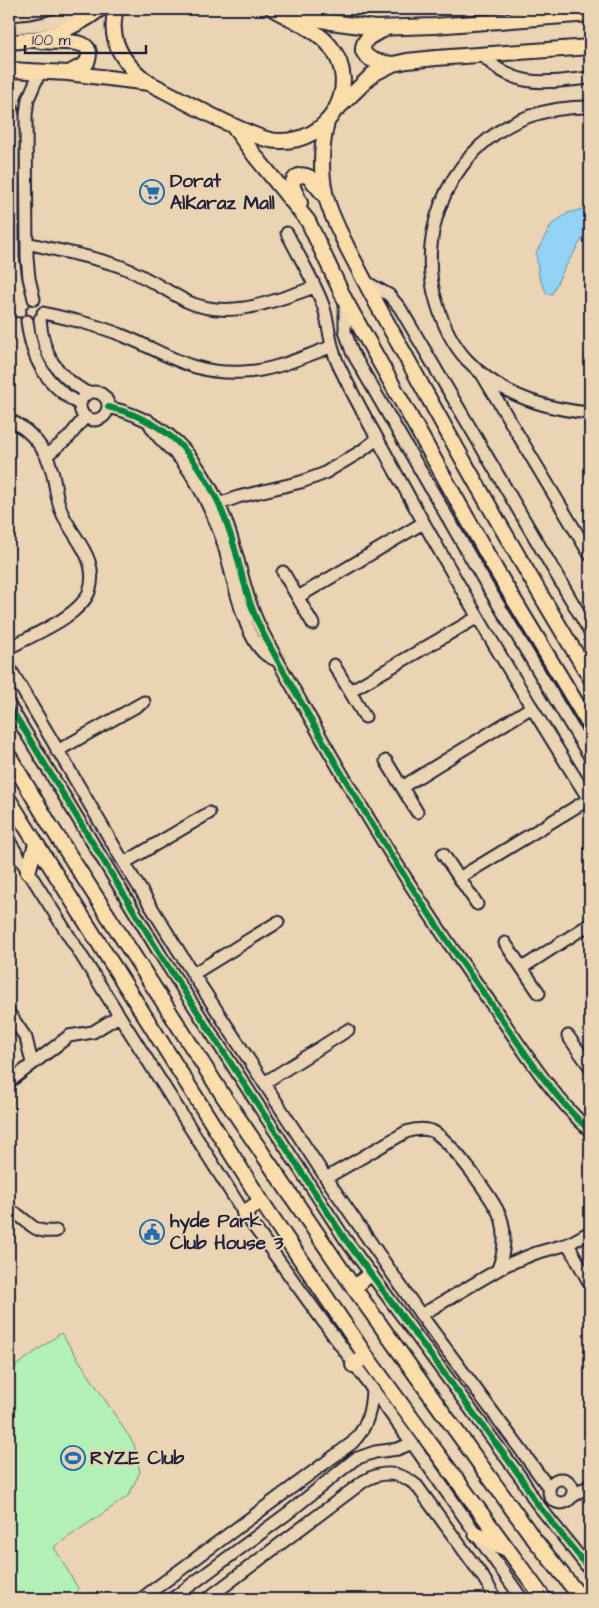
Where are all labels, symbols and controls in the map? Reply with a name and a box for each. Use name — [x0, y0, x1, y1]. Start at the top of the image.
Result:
scale bar — [25, 22, 146, 54]
text: 100 m — [32, 30, 71, 51]
place label: Dorat AlKaraz Mall — [170, 168, 275, 217]
supermarket icon: Dorat AlKaraz Mall — [139, 179, 165, 205]
place label: hyde Park Club House 3 — [170, 1208, 284, 1257]
public building icon: hyde Park Club House 3 — [139, 1219, 165, 1245]
sports icon: RYZE Club — [60, 1445, 86, 1471]
place label: RYZE Club — [90, 1445, 185, 1472]

